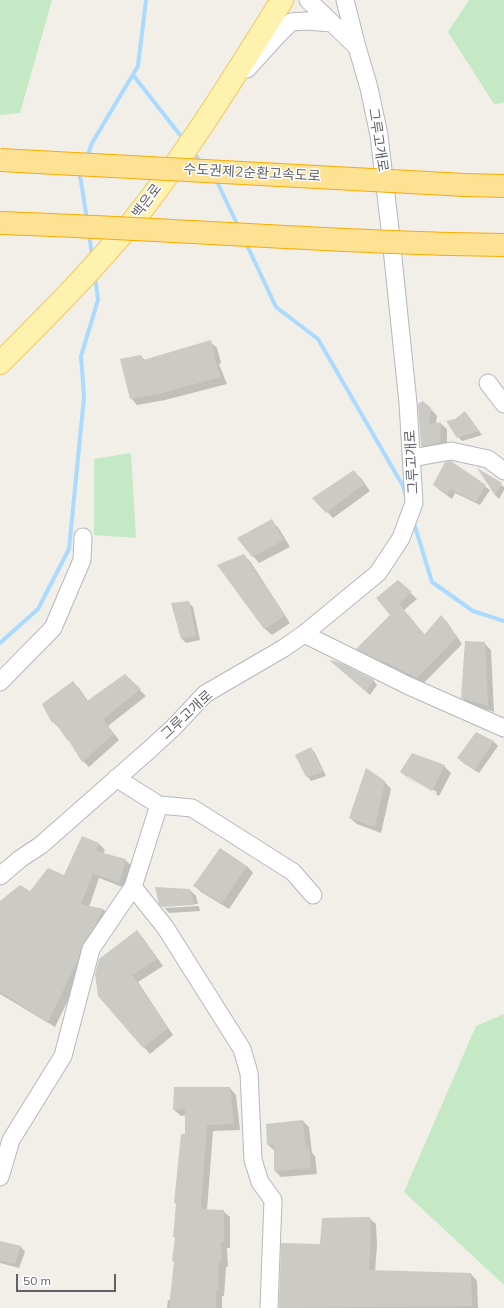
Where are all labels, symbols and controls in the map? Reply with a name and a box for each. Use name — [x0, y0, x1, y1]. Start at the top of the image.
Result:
street label: 그루고개로 — [365, 107, 391, 173]
street label: 수도권제2순환고속도로 — [183, 161, 321, 185]
street label: 백은로 — [129, 181, 165, 221]
street label: 그루고개로 — [402, 429, 422, 495]
street label: 그루고개로 — [158, 687, 216, 743]
scale bar — [18, 1266, 118, 1292]
text: 50 m — [23, 1273, 51, 1288]

